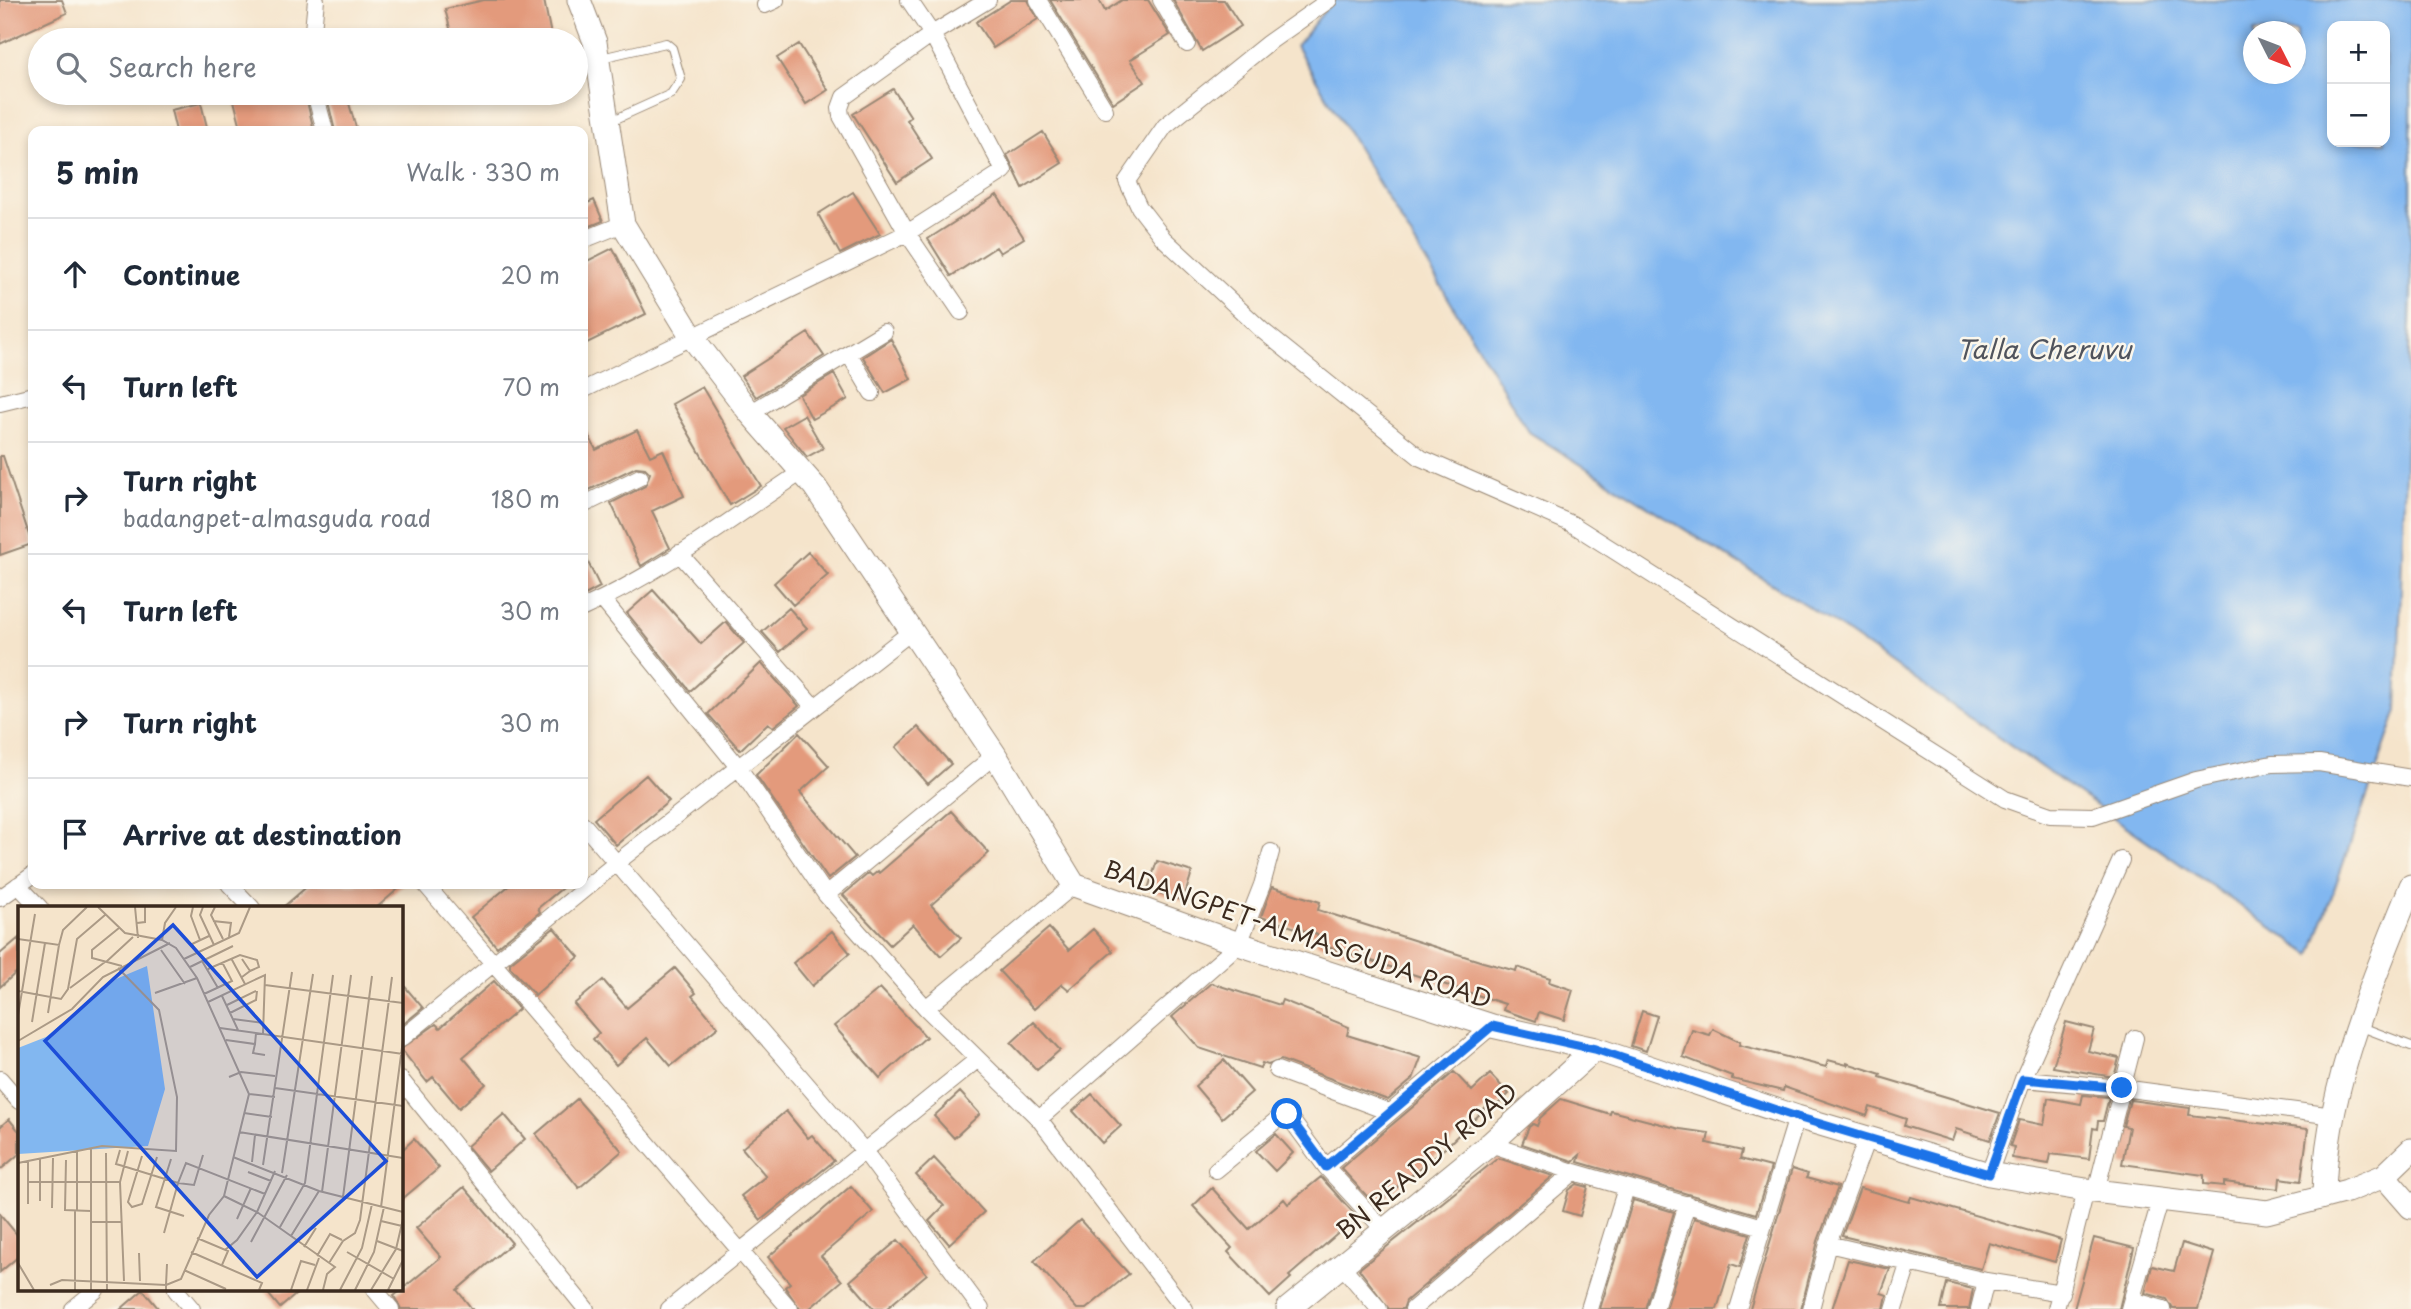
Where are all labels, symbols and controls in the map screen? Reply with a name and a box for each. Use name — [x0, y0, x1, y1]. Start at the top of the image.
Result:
north arrow — [2243, 21, 2306, 84]
map controls — [2327, 21, 2390, 147]
button: + — [2327, 21, 2390, 84]
search box — [28, 28, 588, 105]
text: Search here — [108, 47, 257, 86]
icon: search — [52, 48, 90, 86]
button: − — [2327, 84, 2390, 147]
text: 5 min — [56, 149, 139, 194]
text: Walk · 330 m — [406, 154, 560, 189]
icon: ahead — [56, 255, 94, 293]
text: Continue — [123, 255, 240, 294]
text: 20 m — [501, 257, 560, 292]
water label: Talla Cheruvu — [1957, 329, 2134, 368]
icon: left — [56, 367, 94, 405]
text: Turn left — [123, 367, 238, 406]
text: 70 m — [502, 369, 560, 404]
text: Turn right — [123, 461, 257, 500]
icon: right — [56, 479, 94, 517]
text: 180 m — [491, 481, 560, 516]
text: badangpet-almasguda road — [123, 500, 431, 535]
icon: left — [56, 591, 94, 629]
text: Turn left — [123, 591, 238, 630]
text: 30 m — [499, 593, 560, 628]
icon: right — [56, 703, 94, 741]
text: Turn right — [123, 703, 257, 742]
text: 30 m — [499, 705, 560, 740]
icon: arrive — [56, 815, 94, 853]
text: Arrive at destination — [123, 815, 402, 854]
street label: BADANGPET-ALMASGUDA ROAD — [1099, 850, 1497, 1016]
inset map — [18, 906, 402, 1292]
route end — [2106, 1072, 2137, 1103]
street label: BN READDY ROAD — [1327, 1073, 1525, 1247]
route start — [1271, 1098, 1302, 1129]

